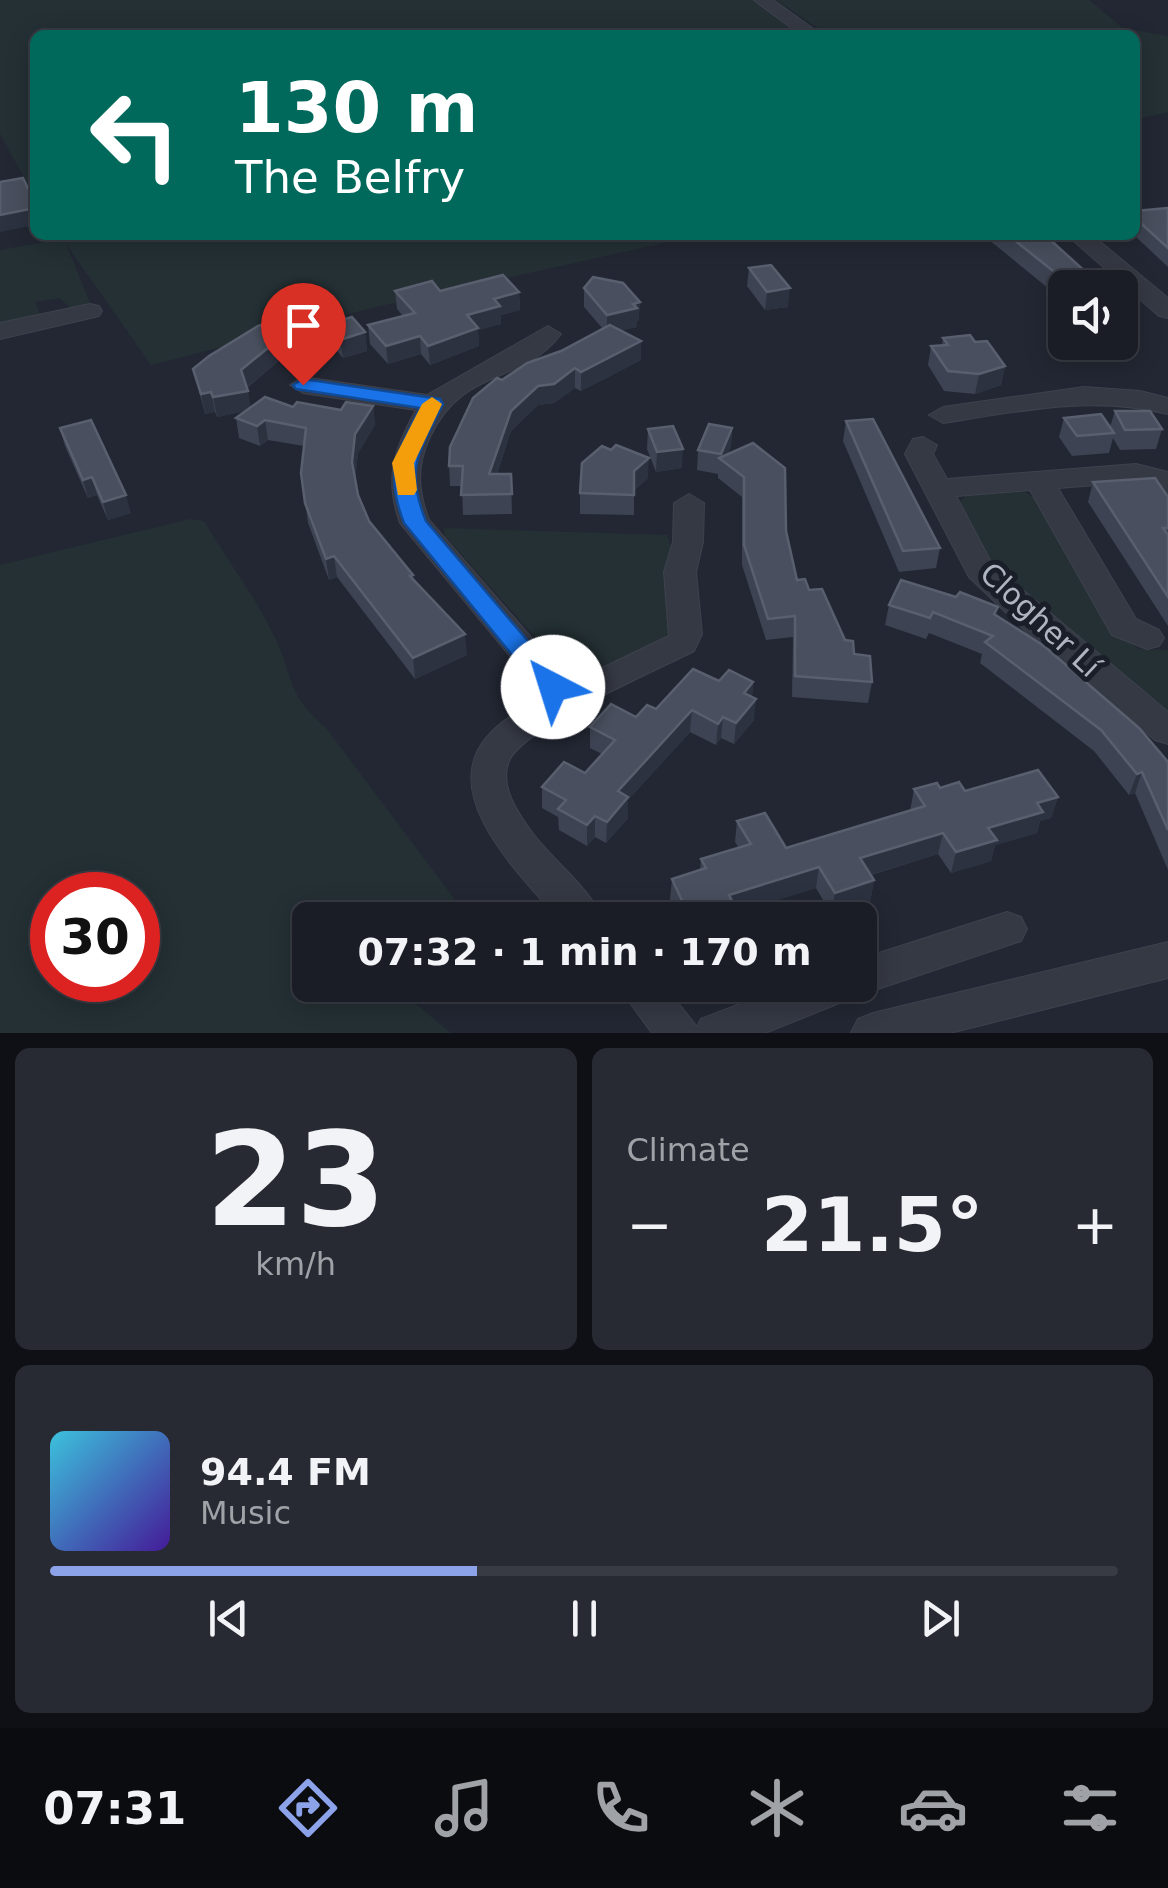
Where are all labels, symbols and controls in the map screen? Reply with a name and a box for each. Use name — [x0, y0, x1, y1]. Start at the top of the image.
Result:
text: 130 m — [235, 67, 478, 149]
icon: left — [70, 70, 200, 200]
text: The Belfry — [235, 151, 465, 204]
map controls — [1048, 270, 1138, 360]
button: sound — [1048, 270, 1138, 360]
pin — [261, 283, 346, 386]
icon: arrive — [276, 298, 331, 353]
street label: Clogher Lí — [973, 555, 1109, 685]
position arrow — [501, 635, 605, 739]
speed limit sign: 30 — [30, 872, 160, 1002]
text: 07:32 · 1 min · 170 m — [357, 930, 812, 974]
text: 23 — [205, 1104, 386, 1256]
text: Climate — [627, 1131, 750, 1169]
text: 21.5° — [761, 1181, 984, 1269]
text: − — [627, 1193, 673, 1257]
text: + — [1072, 1193, 1118, 1257]
text: km/h — [255, 1245, 336, 1283]
text: 94.4 FM — [200, 1450, 371, 1494]
text: Music — [200, 1494, 291, 1532]
icon: previous — [201, 1591, 256, 1646]
icon: pause — [557, 1591, 612, 1646]
icon: next — [913, 1591, 968, 1646]
icon: directions — [273, 1773, 343, 1843]
icon: music — [429, 1773, 499, 1843]
icon: phone — [586, 1773, 656, 1843]
icon: climate — [742, 1773, 812, 1843]
icon: car — [898, 1773, 968, 1843]
icon: filters — [1055, 1773, 1125, 1843]
text: 07:31 — [43, 1782, 186, 1835]

